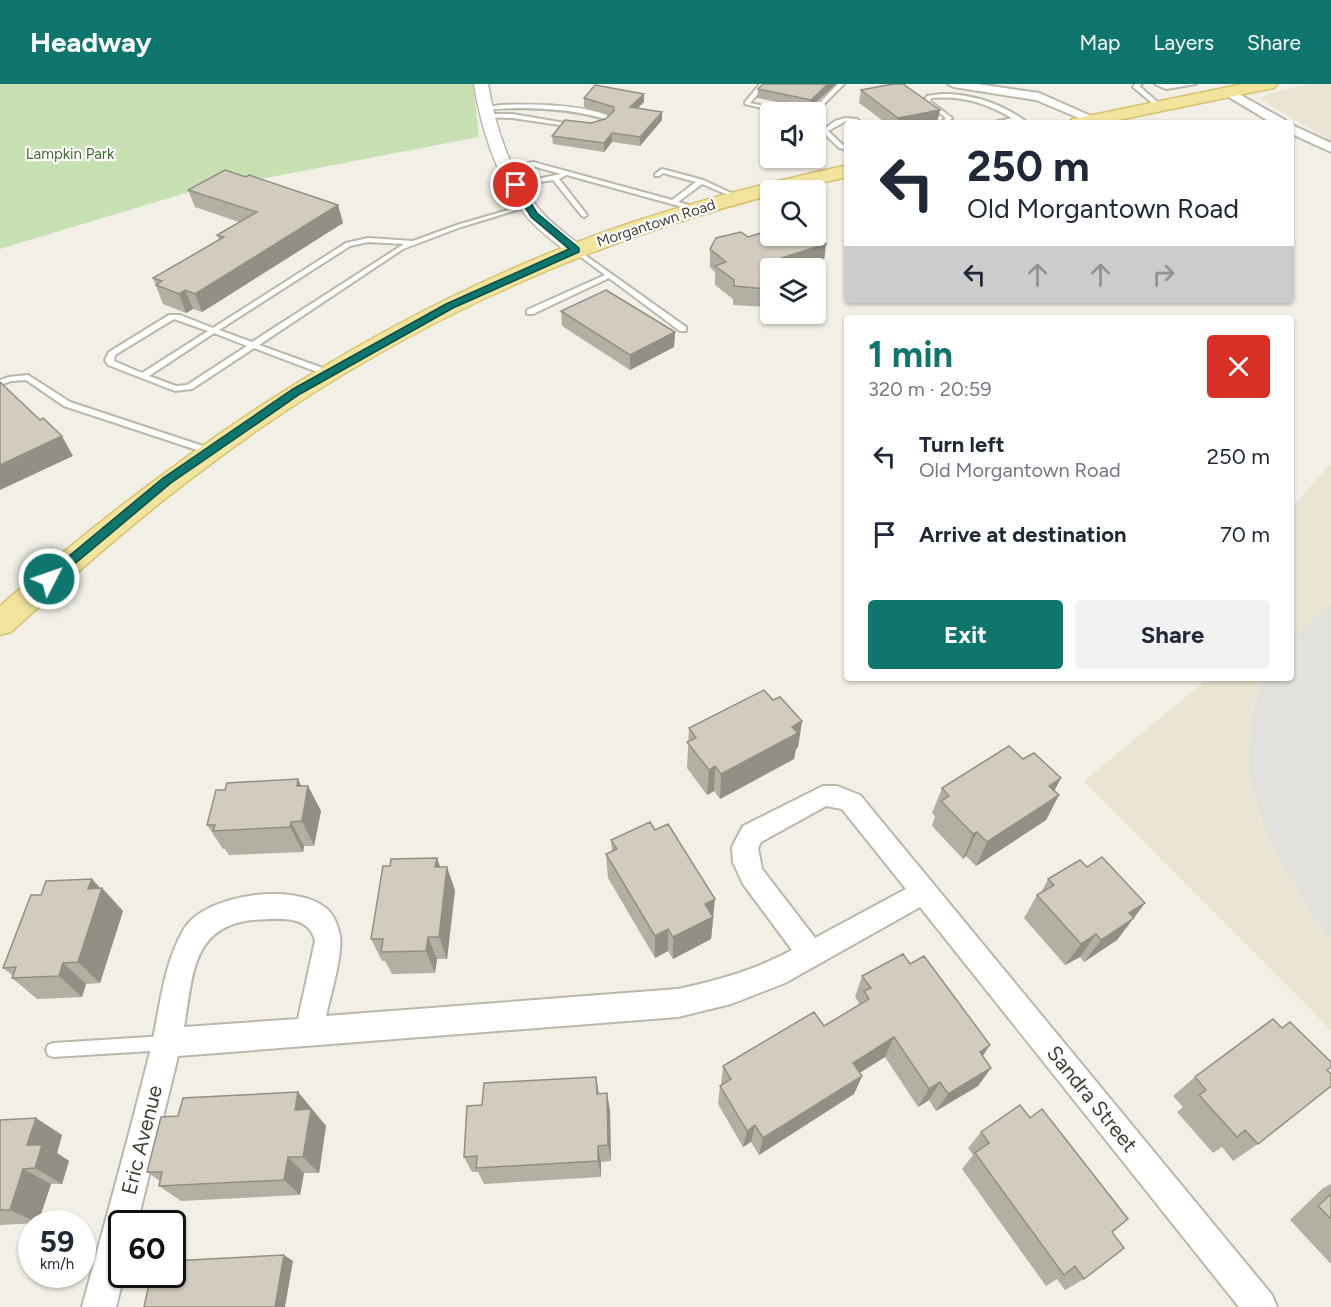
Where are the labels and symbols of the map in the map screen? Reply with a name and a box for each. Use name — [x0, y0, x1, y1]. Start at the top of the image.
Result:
park label: Lampkin Park — [26, 145, 115, 163]
pin — [490, 159, 541, 210]
street label: Morgantown Road — [594, 195, 718, 251]
position arrow — [17, 547, 81, 611]
street label: Sandra Street — [1042, 1041, 1143, 1157]
street label: Eric Avenue — [116, 1083, 167, 1197]
speed limit sign: 60 — [108, 1210, 186, 1288]

